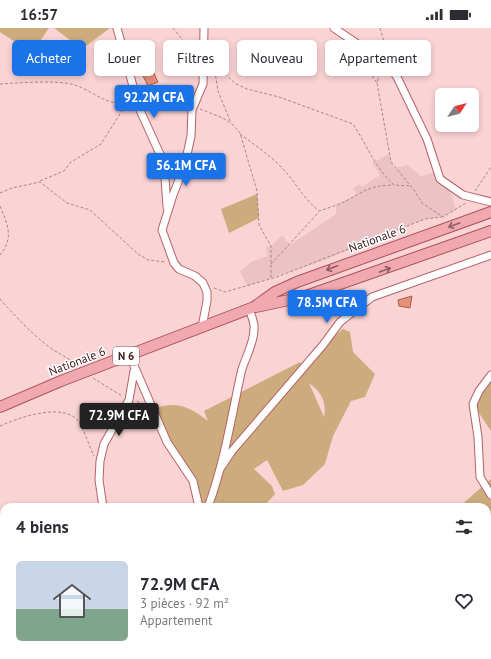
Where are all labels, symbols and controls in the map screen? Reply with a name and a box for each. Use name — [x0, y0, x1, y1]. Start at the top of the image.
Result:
text: 16:57 — [20, 5, 58, 24]
chip: Acheter — [12, 40, 86, 76]
chip: Louer — [94, 40, 155, 76]
chip: Filtres — [163, 40, 229, 76]
chip: Nouveau — [237, 40, 317, 76]
chip: Appartement — [325, 40, 431, 76]
pin: 92.2M CFA — [108, 85, 200, 119]
north arrow — [435, 88, 479, 132]
map controls — [435, 88, 479, 132]
text: 92.2M CFA — [124, 89, 184, 106]
pin: 56.1M CFA — [140, 153, 232, 187]
text: 56.1M CFA — [156, 157, 216, 174]
street label: Nationale 6 — [346, 221, 408, 255]
one-way arrow — [448, 221, 460, 229]
one-way arrow — [326, 265, 338, 273]
one-way arrow — [379, 265, 391, 273]
pin: 78.5M CFA — [281, 290, 373, 324]
text: 78.5M CFA — [297, 294, 357, 311]
street label: Nationale 6 — [46, 343, 108, 379]
road number: N 6 — [113, 347, 139, 365]
pin: 72.9M CFA — [73, 403, 165, 437]
text: 72.9M CFA — [89, 407, 149, 424]
text: 4 biens — [16, 516, 69, 538]
icon: filters — [453, 516, 475, 538]
text: 72.9M CFA — [140, 573, 219, 595]
icon: home — [48, 577, 96, 625]
icon: heart — [453, 590, 475, 612]
text: 3 pièces · 92 m² — [140, 595, 229, 612]
text: Appartement — [140, 612, 212, 629]

